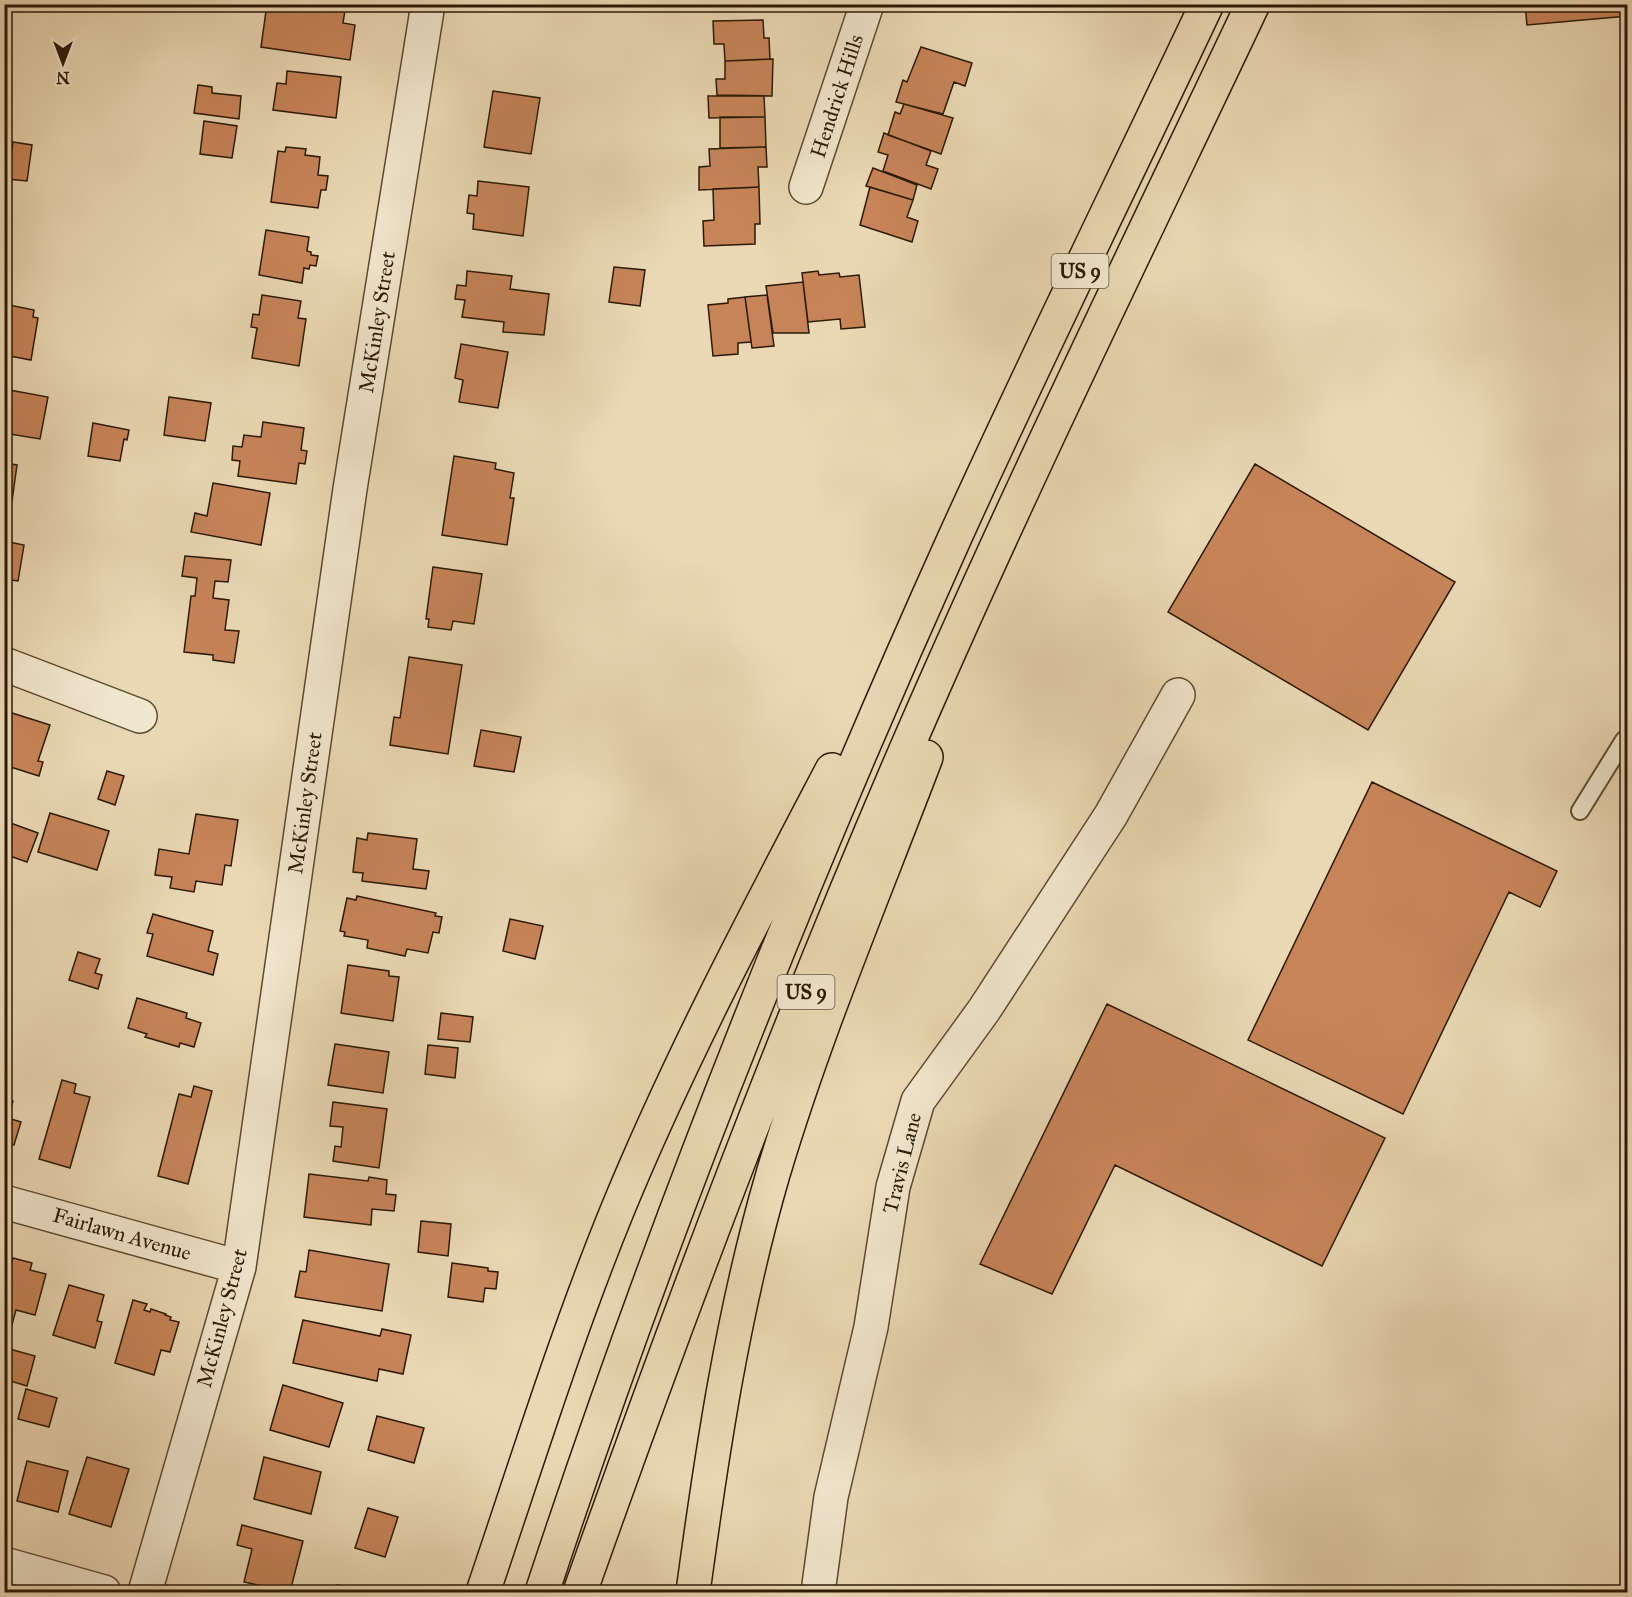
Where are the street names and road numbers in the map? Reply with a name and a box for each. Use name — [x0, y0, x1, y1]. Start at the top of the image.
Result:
street label: Hendrick Hills — [805, 31, 869, 161]
street label: McKinley Street — [353, 249, 401, 395]
road number: US 9 — [1052, 254, 1108, 288]
street label: McKinley Street — [282, 730, 328, 876]
road number: US 9 — [778, 975, 834, 1009]
street label: Travis Lane — [877, 1110, 927, 1216]
street label: Fairlawn Avenue — [50, 1202, 194, 1266]
street label: McKinley Street — [191, 1245, 253, 1390]

